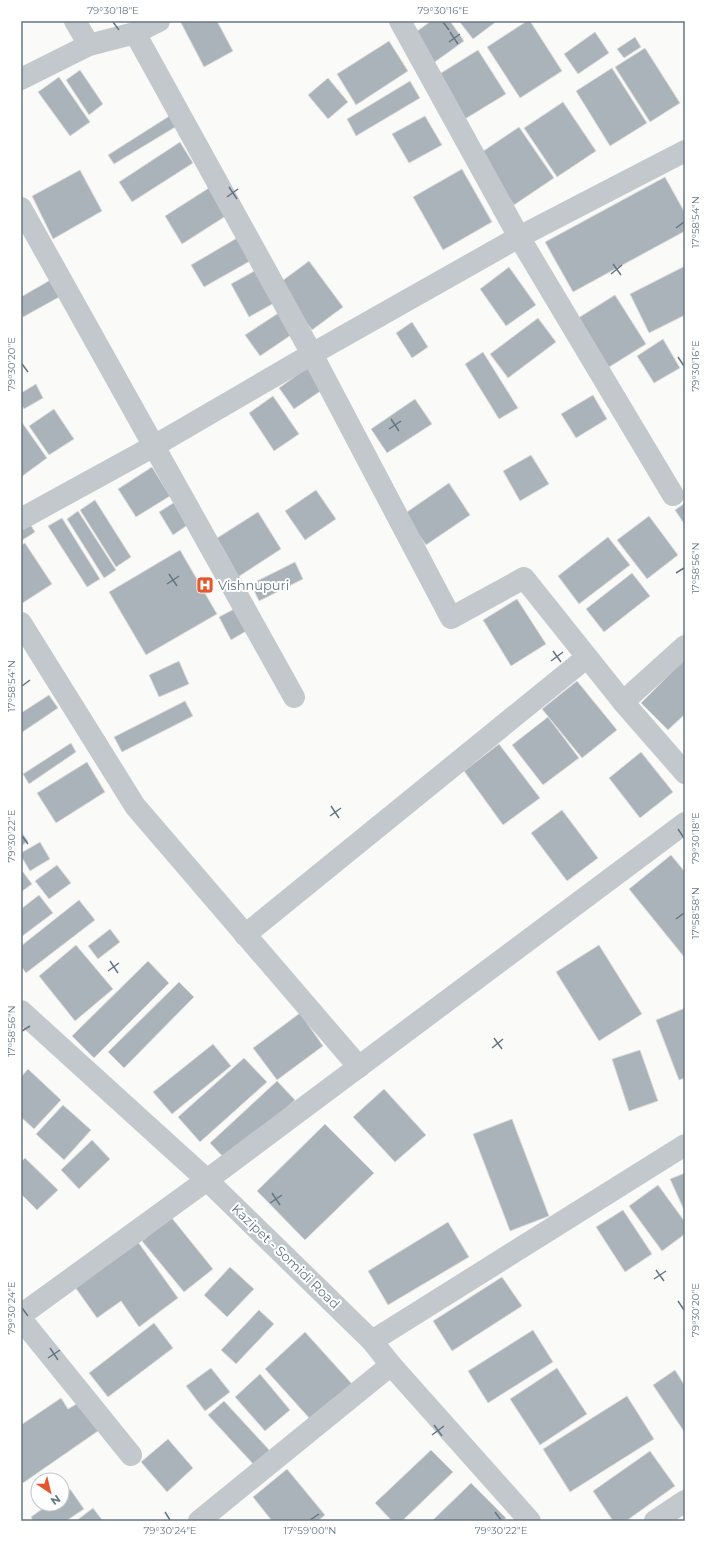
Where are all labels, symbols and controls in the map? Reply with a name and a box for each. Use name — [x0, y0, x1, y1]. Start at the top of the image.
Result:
text: 79°30'18"E — [87, 4, 139, 17]
text: 79°30'16"E — [417, 4, 469, 17]
text: 17°58'54"N — [689, 196, 702, 248]
text: 79°30'20"E — [5, 337, 18, 391]
text: 79°30'16"E — [689, 340, 702, 392]
text: 17°58'56"N — [689, 542, 702, 594]
hospital icon: Vishnupuri — [195, 575, 215, 595]
place label: Vishnupuri — [218, 577, 289, 593]
text: 17°58'54"N — [5, 660, 18, 712]
text: 79°30'22"E — [5, 809, 18, 862]
text: 79°30'18"E — [689, 812, 702, 864]
text: 17°58'58"N — [689, 887, 702, 939]
text: 17°58'56"N — [5, 1005, 18, 1057]
street label: Kazipet - Somidi Road — [229, 1200, 343, 1312]
text: 79°30'24"E — [5, 1281, 18, 1335]
text: 79°30'20"E — [689, 1283, 702, 1337]
north arrow — [30, 1472, 70, 1512]
text: N — [48, 1492, 63, 1508]
text: 79°30'24"E — [143, 1524, 197, 1537]
text: 17°59'00"N — [284, 1524, 336, 1537]
text: 79°30'22"E — [475, 1524, 528, 1537]

